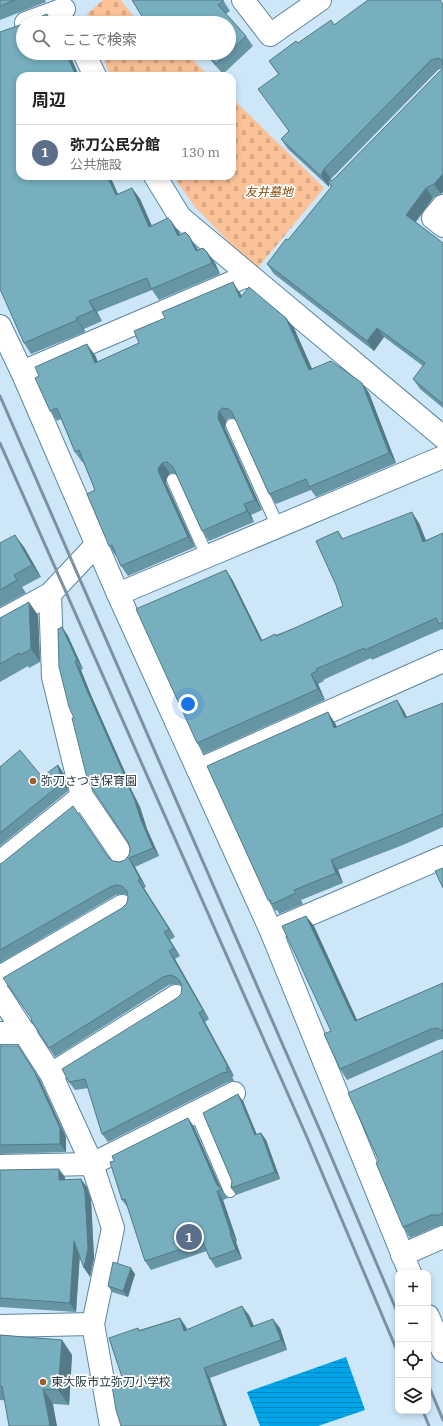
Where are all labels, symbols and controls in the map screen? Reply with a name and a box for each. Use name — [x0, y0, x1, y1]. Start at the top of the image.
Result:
search box — [16, 16, 236, 60]
icon: search — [30, 27, 52, 49]
text: ここで検索 — [62, 30, 137, 49]
text: 周辺 — [32, 89, 66, 111]
text: 弥刀公民分館 — [70, 135, 160, 154]
text: 1 — [41, 144, 49, 161]
text: 130 m — [181, 144, 220, 161]
text: 公共施設 — [70, 156, 122, 173]
park label: 友井墓地 — [245, 184, 295, 199]
your location — [178, 694, 198, 714]
place label: 弥刀さつき保育園 — [41, 773, 137, 788]
marker: 弥刀さつき保育園 — [28, 776, 38, 786]
pin: 1 — [176, 1222, 202, 1252]
map controls — [395, 1270, 431, 1414]
button: + — [395, 1270, 431, 1306]
button: − — [395, 1306, 431, 1342]
button: locate — [395, 1342, 431, 1378]
place label: 東大阪市立弥刀小学校 — [51, 1374, 171, 1389]
marker: 東大阪市立弥刀小学校 — [38, 1377, 48, 1387]
button: layers — [395, 1378, 431, 1414]

